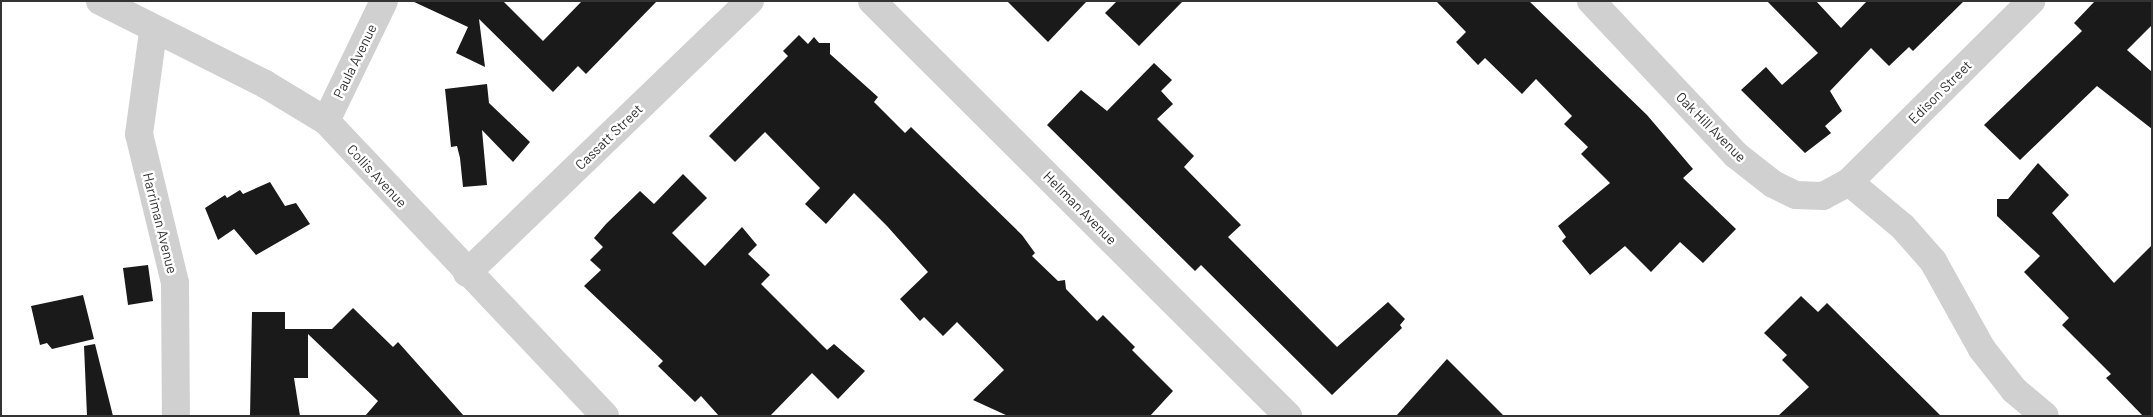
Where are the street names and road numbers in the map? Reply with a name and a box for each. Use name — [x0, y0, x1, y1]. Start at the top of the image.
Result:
street label: Paula Avenue — [330, 21, 380, 101]
street label: Edison Street — [1905, 57, 1975, 127]
street label: Oak Hill Avenue — [1673, 89, 1749, 165]
street label: Cassatt Street — [572, 101, 646, 173]
street label: Collis Avenue — [344, 141, 410, 211]
street label: Hellman Avenue — [1040, 168, 1120, 248]
street label: Harriman Avenue — [139, 171, 181, 275]

